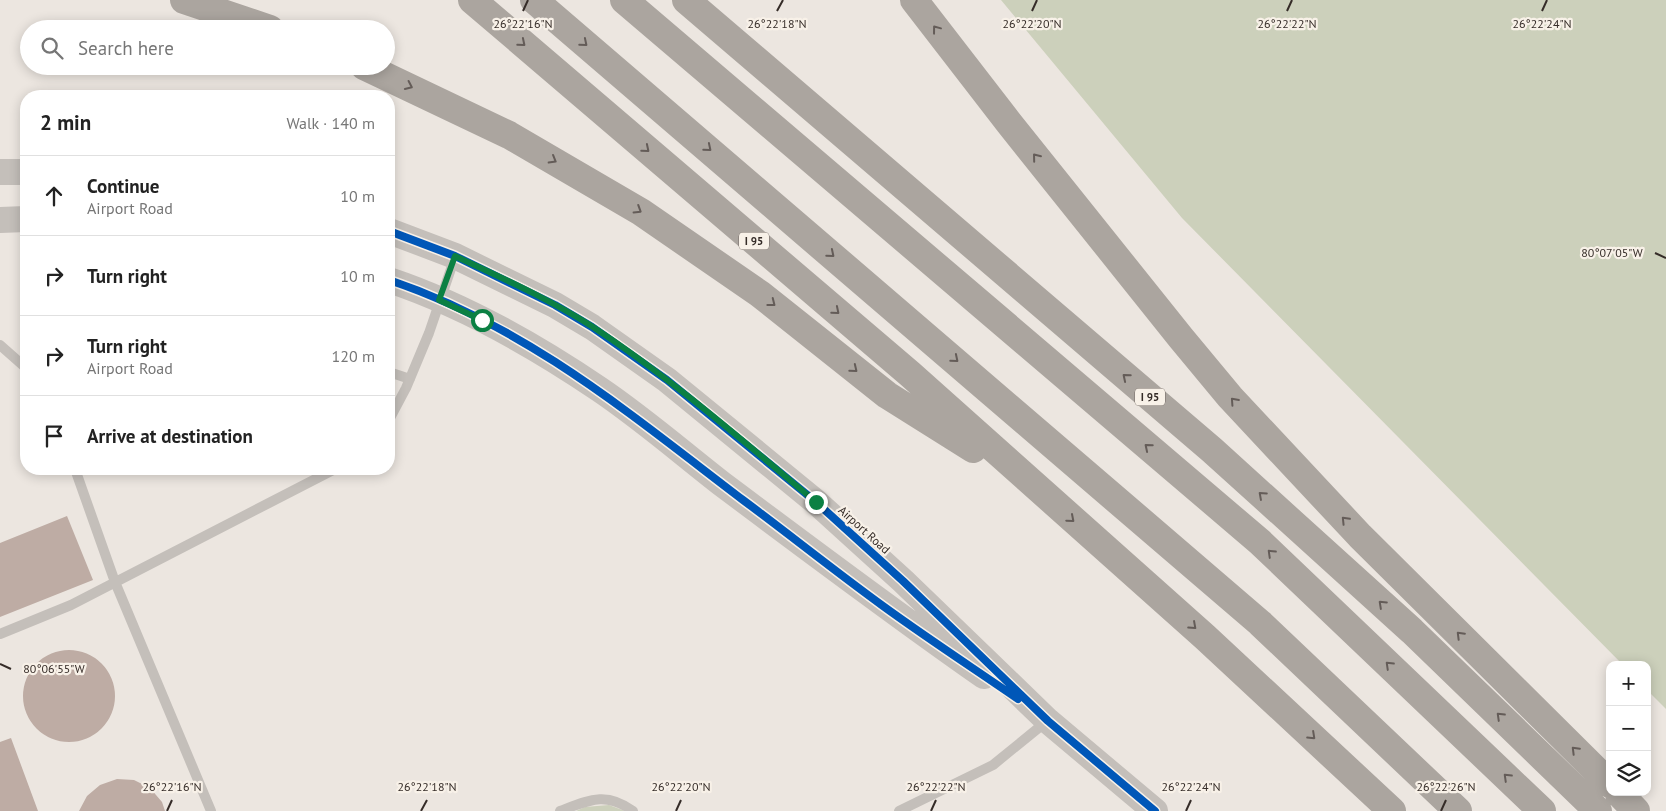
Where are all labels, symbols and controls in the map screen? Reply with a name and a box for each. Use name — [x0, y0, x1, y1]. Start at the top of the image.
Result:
text: 26°22'16"N — [493, 16, 553, 31]
text: 26°22'18"N — [747, 16, 807, 31]
text: 26°22'20"N — [1002, 16, 1062, 31]
text: 26°22'22"N — [1257, 16, 1317, 31]
text: 26°22'24"N — [1512, 16, 1572, 31]
search box — [20, 20, 395, 75]
one-way arrow — [933, 25, 942, 35]
icon: search — [38, 34, 66, 62]
text: Search here — [78, 36, 174, 60]
one-way arrow — [516, 37, 525, 46]
one-way arrow — [578, 37, 587, 46]
one-way arrow — [404, 80, 413, 90]
text: 2 min — [40, 109, 91, 136]
text: Walk · 140 m — [286, 113, 375, 133]
one-way arrow — [640, 143, 649, 152]
one-way arrow — [702, 143, 711, 152]
one-way arrow — [548, 154, 557, 164]
one-way arrow — [1033, 154, 1042, 163]
text: Continue — [87, 174, 159, 198]
icon: ahead — [40, 182, 68, 210]
text: 10 m — [340, 186, 375, 206]
text: Airport Road — [87, 198, 173, 218]
one-way arrow — [633, 204, 642, 214]
road number: I 95 — [739, 232, 769, 250]
text: 80°07'05"W — [1581, 245, 1643, 260]
one-way arrow — [825, 248, 834, 257]
icon: right — [40, 262, 68, 290]
text: Turn right — [87, 264, 167, 288]
text: 10 m — [340, 266, 375, 286]
one-way arrow — [766, 297, 776, 306]
one-way arrow — [830, 305, 839, 314]
route start — [471, 309, 494, 332]
text: Turn right — [87, 334, 167, 358]
icon: right — [40, 342, 68, 370]
text: 120 m — [332, 346, 375, 366]
one-way arrow — [949, 354, 958, 363]
text: Airport Road — [87, 358, 173, 378]
one-way arrow — [848, 363, 857, 371]
one-way arrow — [1123, 374, 1132, 382]
road number: I 95 — [1135, 388, 1165, 406]
one-way arrow — [1231, 398, 1240, 407]
icon: arrive — [40, 422, 68, 450]
text: Arrive at destination — [87, 424, 253, 448]
one-way arrow — [1145, 444, 1154, 453]
route end — [805, 491, 828, 514]
one-way arrow — [1259, 492, 1268, 501]
street label: Airport Road — [835, 503, 893, 557]
one-way arrow — [1065, 513, 1074, 522]
one-way arrow — [1342, 517, 1351, 526]
one-way arrow — [1268, 550, 1277, 559]
one-way arrow — [1379, 601, 1388, 610]
one-way arrow — [1187, 620, 1196, 629]
one-way arrow — [1457, 632, 1466, 641]
text: 80°06'55"W — [23, 661, 85, 676]
map controls — [1606, 661, 1651, 796]
button: + — [1606, 661, 1651, 706]
one-way arrow — [1386, 662, 1395, 671]
button: − — [1606, 706, 1651, 751]
one-way arrow — [1496, 713, 1505, 722]
one-way arrow — [1307, 730, 1316, 739]
one-way arrow — [1572, 747, 1581, 756]
button: layers — [1606, 751, 1651, 796]
one-way arrow — [1504, 774, 1513, 783]
text: 26°22'16"N — [142, 779, 202, 794]
text: 26°22'18"N — [397, 779, 457, 794]
text: 26°22'20"N — [651, 779, 711, 794]
text: 26°22'22"N — [906, 779, 966, 794]
text: 26°22'24"N — [1161, 779, 1221, 794]
text: 26°22'26"N — [1416, 779, 1476, 794]

